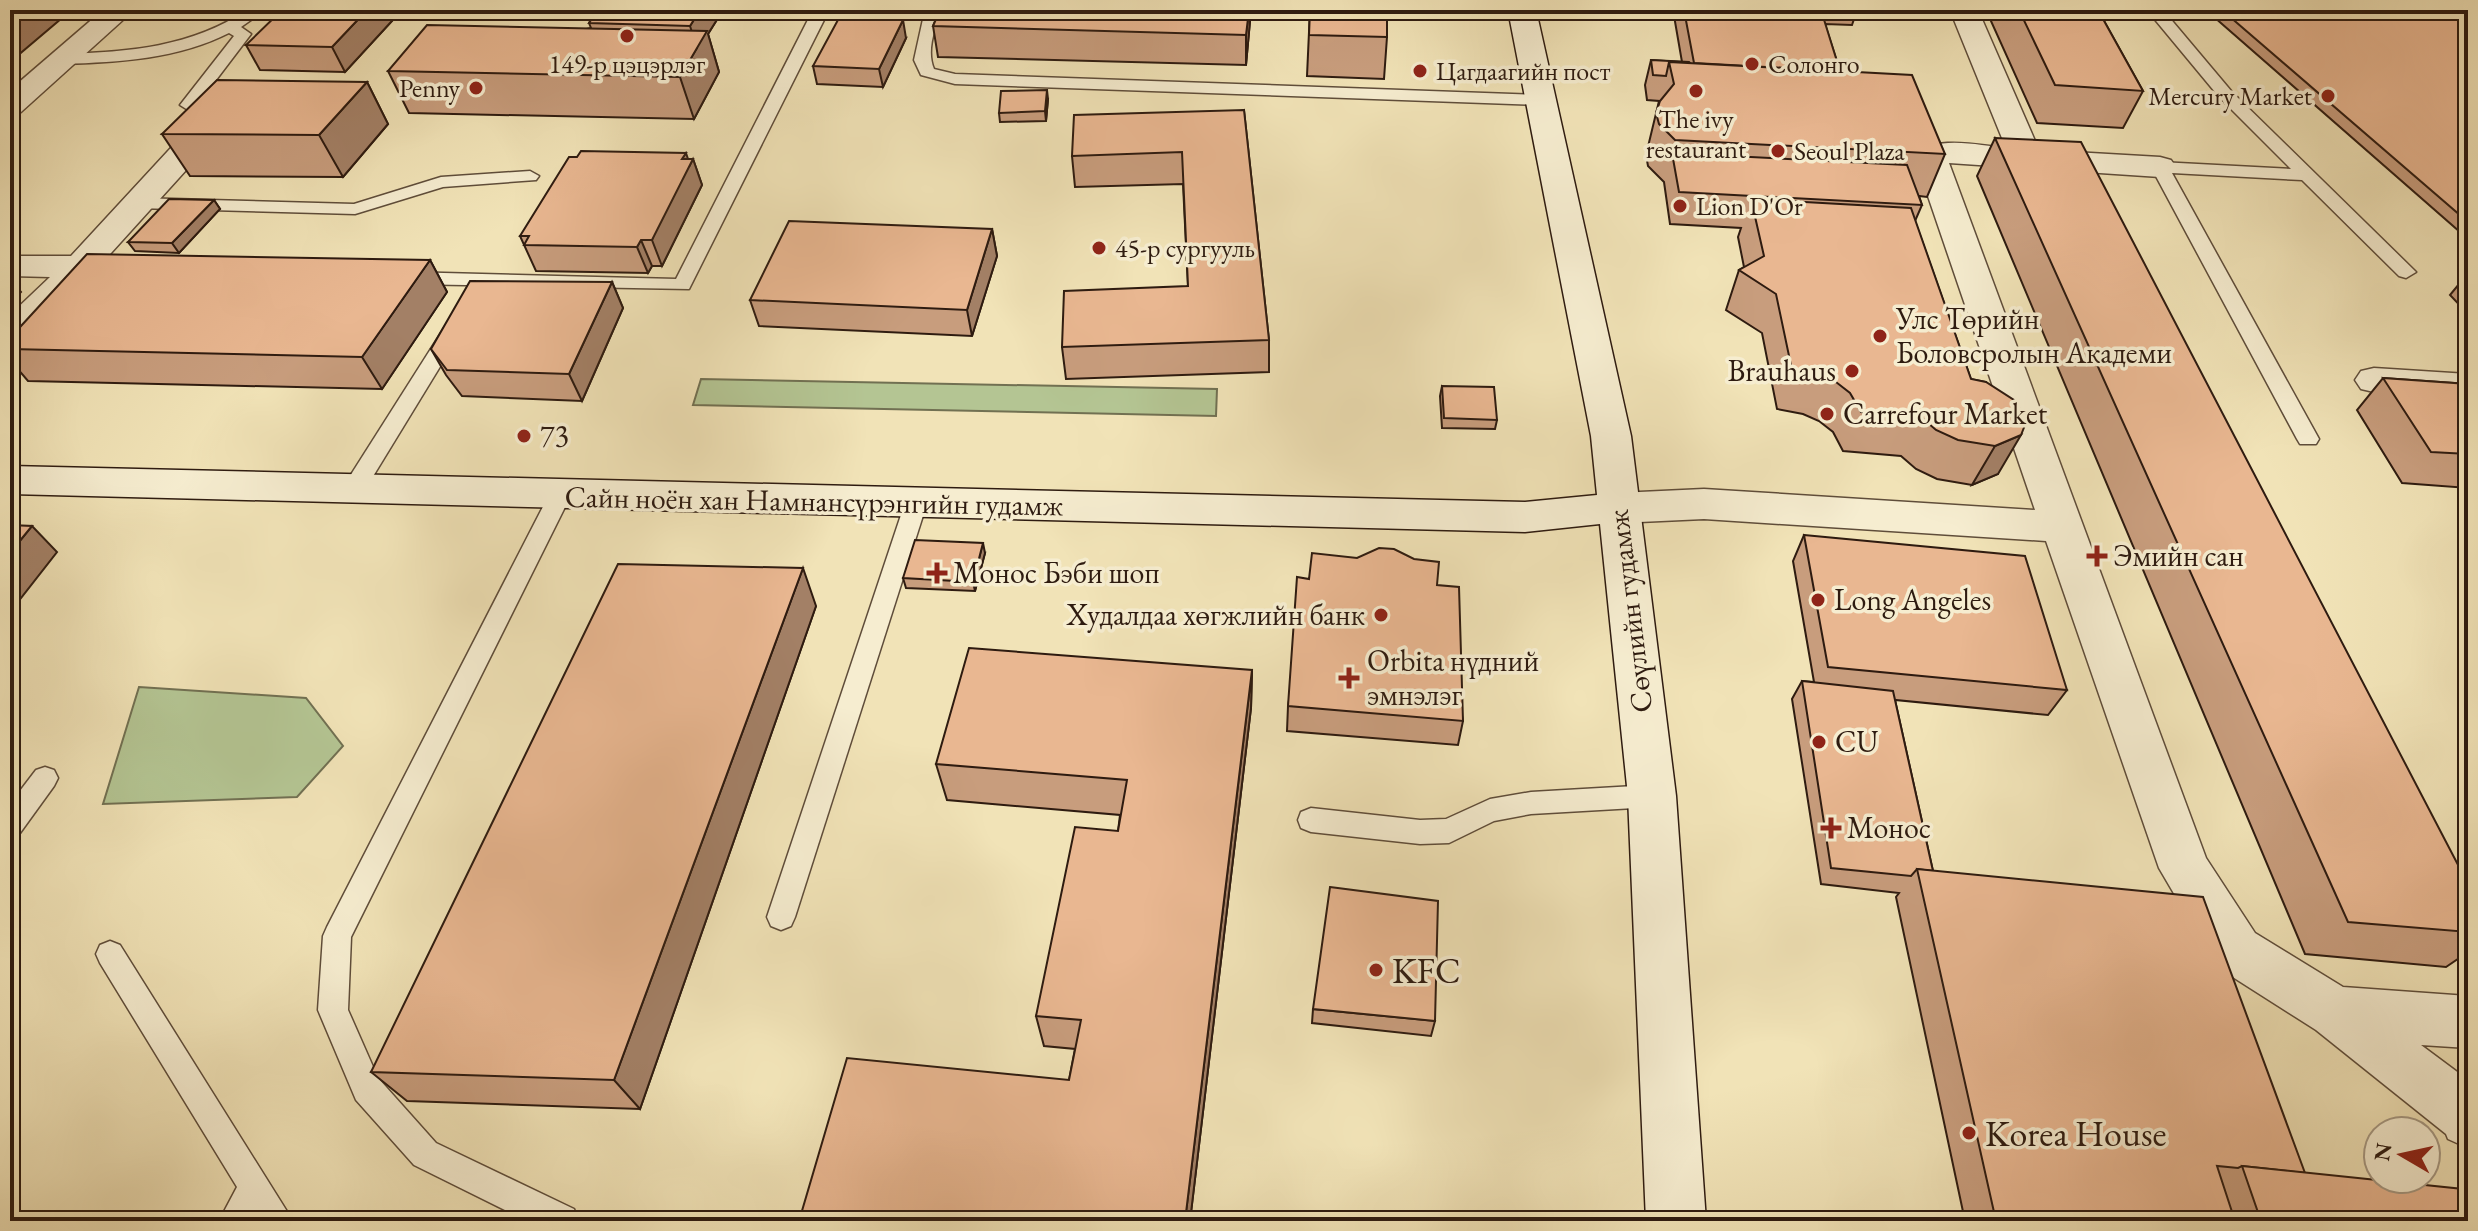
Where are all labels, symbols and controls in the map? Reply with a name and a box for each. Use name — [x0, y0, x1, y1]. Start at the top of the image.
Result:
marker: 149-р цэцэрлэг — [618, 27, 636, 45]
place label: 149-р цэцэрлэг — [549, 47, 705, 81]
place label: Солонго — [1768, 47, 1860, 81]
place label: Цагдаагийн пост — [1436, 54, 1611, 88]
marker: Солонго — [1743, 55, 1761, 73]
marker: Цагдаагийн пост — [1411, 62, 1429, 80]
place label: Penny — [399, 71, 461, 105]
marker: Penny — [467, 79, 485, 97]
place label: Mercury Market — [2148, 79, 2312, 113]
marker: The ivy restaurant — [1687, 82, 1705, 100]
marker: Mercury Market — [2319, 87, 2337, 105]
place label: The ivy restaurant — [1646, 102, 1746, 166]
place label: Seoul Plaza — [1794, 134, 1905, 168]
marker: Seoul Plaza — [1769, 142, 1787, 160]
place label: Lion D'Or — [1696, 189, 1803, 223]
marker: Lion D'Or — [1671, 197, 1689, 215]
place label: 45-р сургууль — [1115, 231, 1255, 265]
marker: 45-р сургууль — [1090, 239, 1108, 257]
place label: Улс Төрийн Боловсролын Академи — [1895, 299, 2172, 372]
marker: Улс Төрийн Боловсролын Академи — [1871, 327, 1889, 345]
place label: Brauhaus — [1728, 351, 1836, 390]
marker: Brauhaus — [1843, 362, 1861, 380]
place label: Carrefour Market — [1843, 394, 2048, 433]
marker: Carrefour Market — [1818, 405, 1836, 423]
place label: 73 — [540, 416, 569, 455]
marker: 73 — [515, 427, 533, 445]
street label: Сайн ноён хан Намнансүрэнгийн гудамж — [564, 477, 1064, 524]
street label: Сөүлийн гудамж — [1598, 507, 1661, 715]
place label: Эмийн сан — [2113, 536, 2244, 575]
marker: Эмийн сан — [2088, 547, 2106, 565]
place label: Монос Бэби шоп — [953, 553, 1160, 592]
marker: Монос Бэби шоп — [928, 564, 946, 582]
place label: Long Angeles — [1834, 580, 1991, 619]
marker: Long Angeles — [1809, 591, 1827, 609]
place label: Худалдаа хөгжлийн банк — [1065, 595, 1365, 634]
marker: Худалдаа хөгжлийн банк — [1372, 606, 1390, 624]
place label: Orbita нүдний эмнэлэг — [1367, 641, 1539, 714]
marker: Orbita нүдний эмнэлэг — [1338, 667, 1360, 689]
place label: CU — [1835, 722, 1878, 761]
marker: CU — [1810, 733, 1828, 751]
place label: Монос — [1847, 808, 1931, 847]
marker: Монос — [1822, 819, 1840, 837]
place label: KFC — [1392, 947, 1461, 994]
marker: KFC — [1367, 961, 1385, 979]
place label: Korea House — [1985, 1110, 2167, 1157]
north arrow — [2362, 1115, 2442, 1195]
marker: Korea House — [1960, 1124, 1978, 1142]
text: N — [2367, 1141, 2398, 1163]

